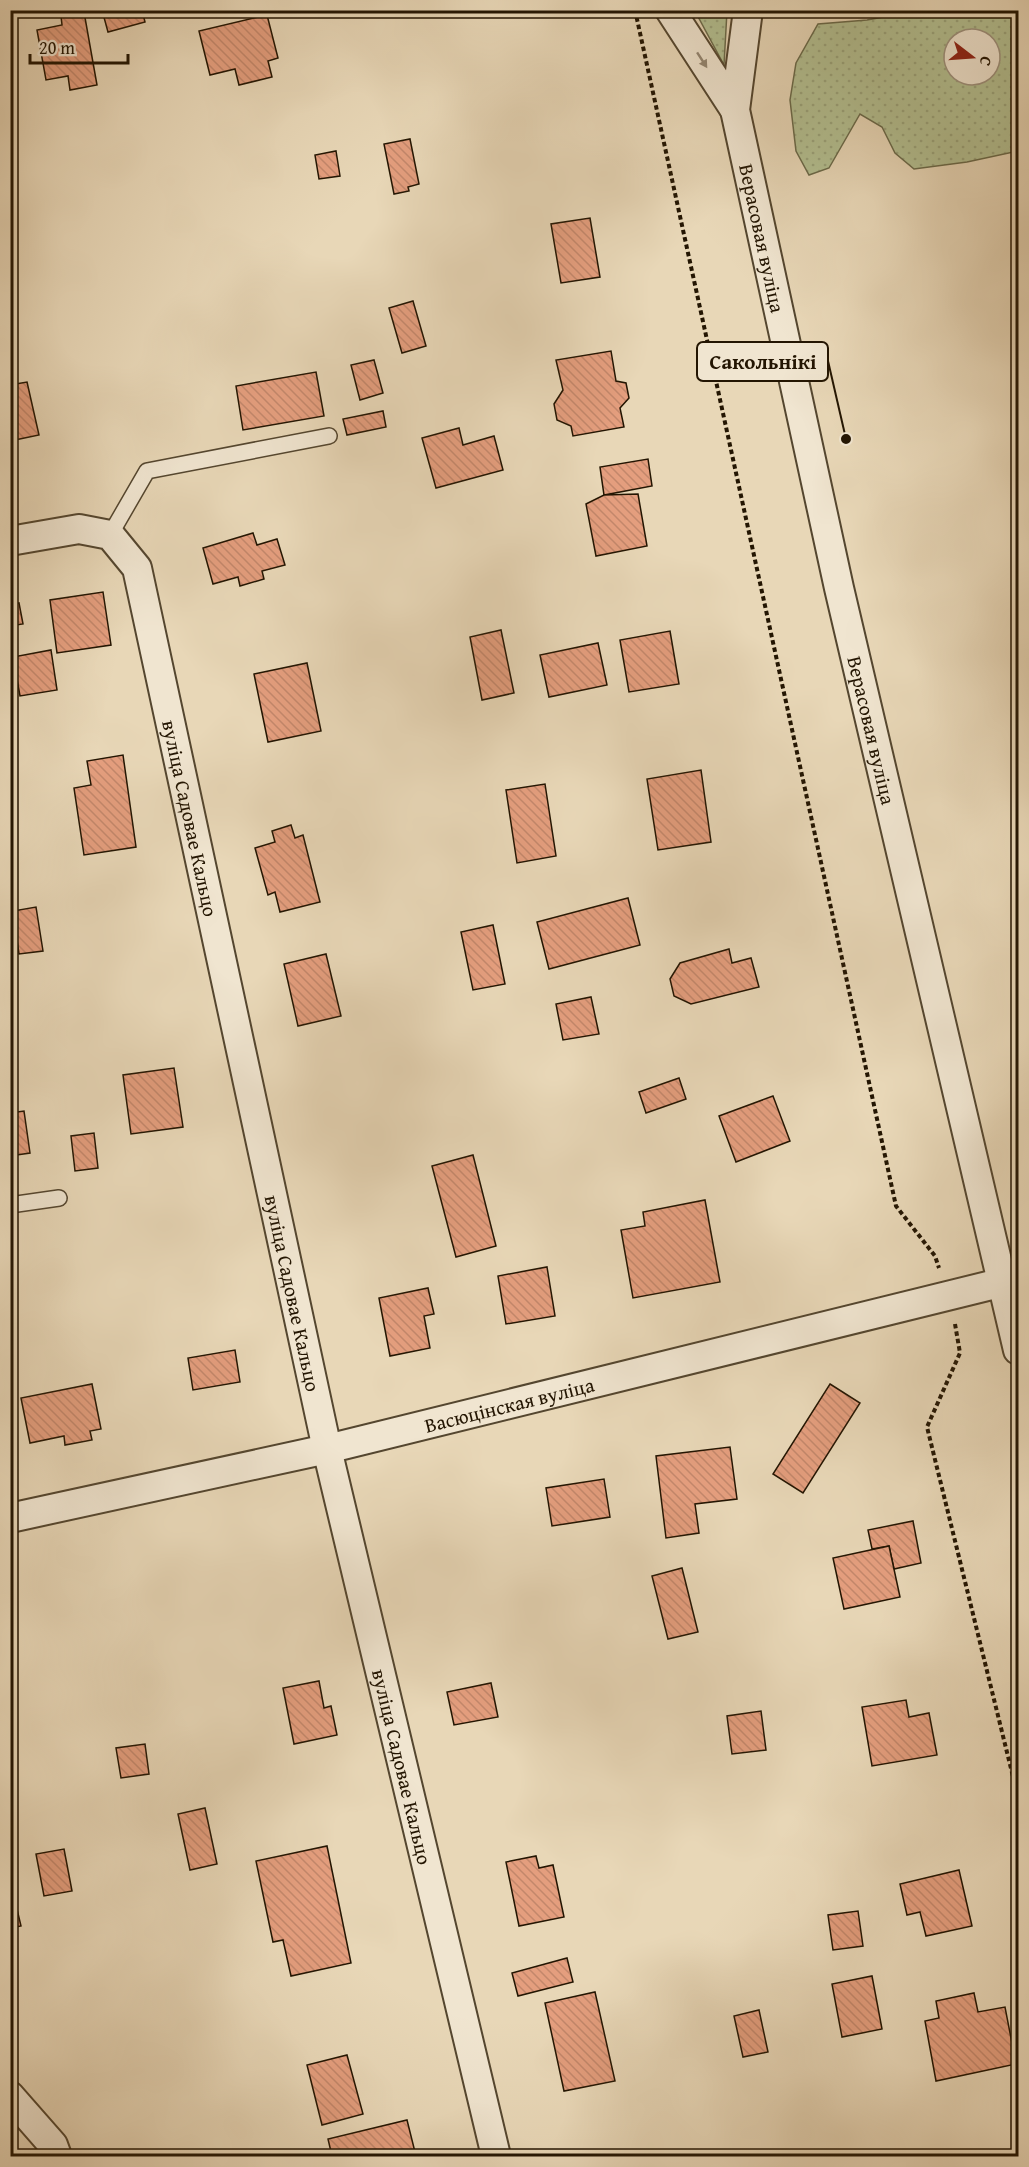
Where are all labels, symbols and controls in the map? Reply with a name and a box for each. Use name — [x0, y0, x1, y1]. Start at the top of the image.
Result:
scale bar — [30, 27, 128, 65]
north arrow — [942, 27, 1002, 87]
text: 20 m — [39, 34, 75, 61]
one-way arrow — [696, 51, 707, 68]
text: С — [974, 54, 999, 69]
street label: Верасовая вуліца — [733, 161, 793, 316]
callout: Сакольнікі — [697, 342, 828, 381]
text: Сакольнікі — [710, 346, 817, 377]
street label: Верасовая вуліца — [841, 653, 904, 808]
street label: вуліца Садовае Кальцо — [156, 717, 226, 919]
street label: вуліца Садовае Кальцо — [258, 1192, 329, 1394]
street label: Васюцінская вуліца — [421, 1369, 597, 1439]
street label: вуліца Садовае Кальцо — [366, 1666, 440, 1867]

